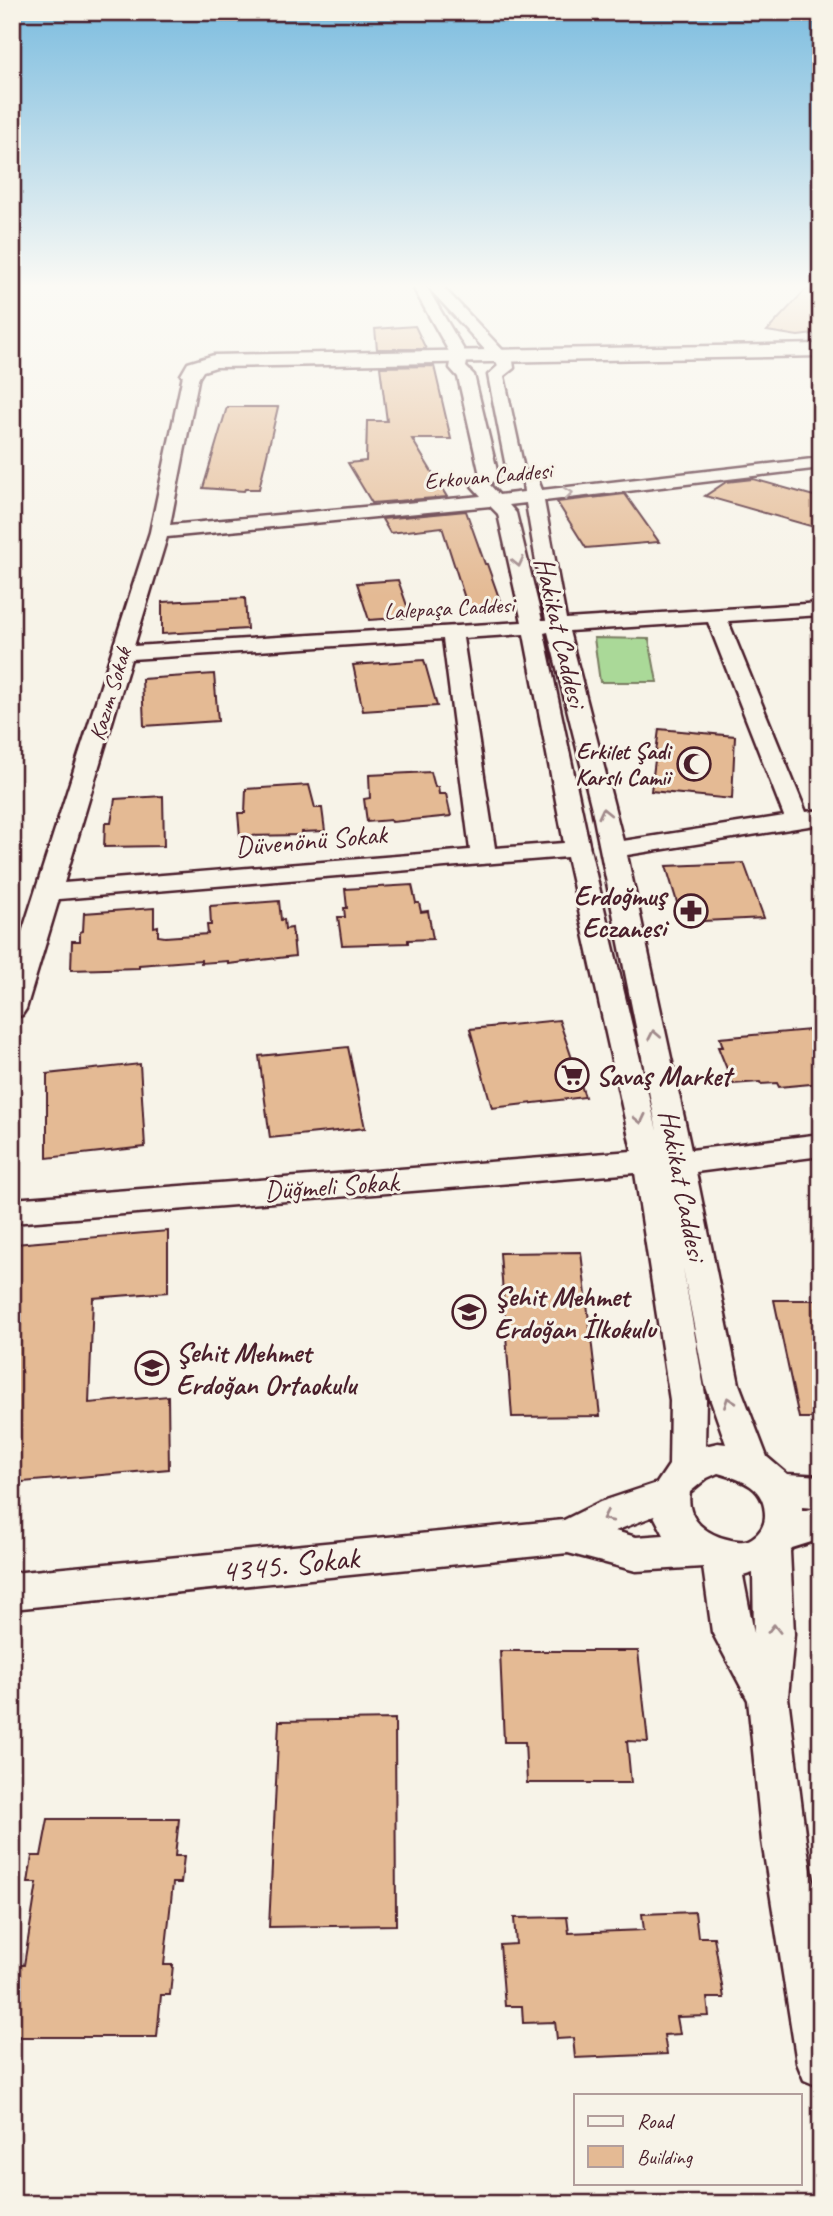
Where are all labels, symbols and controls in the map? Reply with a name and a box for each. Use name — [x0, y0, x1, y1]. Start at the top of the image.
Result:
street label: Erkovan Caddesi — [423, 456, 556, 496]
one-way arrow — [562, 486, 574, 501]
street label: Hakikat Caddesi — [527, 554, 596, 714]
one-way arrow — [510, 556, 524, 568]
street label: Lalepaşa Caddesi — [383, 590, 518, 626]
street label: Kazım Sokak — [82, 642, 138, 744]
place label: Erkilet Şadi Karslı Camii — [575, 737, 673, 792]
mosque icon: Erkilet Şadi Karslı Camii — [675, 745, 713, 783]
one-way arrow — [598, 807, 613, 819]
street label: Düvenönü Sokak — [234, 816, 390, 864]
place label: Erdoğmuş Eczanesi — [574, 878, 670, 945]
pharmacy icon: Erdoğmuş Eczanesi — [672, 892, 710, 930]
one-way arrow — [647, 1029, 662, 1041]
supermarket icon: Savaş Market — [553, 1056, 591, 1094]
place label: Savaş Market — [596, 1058, 735, 1093]
street label: Hakikat Caddesi — [651, 1107, 715, 1267]
one-way arrow — [631, 1113, 646, 1125]
street label: Düğmeli Sokak — [263, 1164, 402, 1208]
place label: Şehit Mehmet Erdoğan İlkokulu — [494, 1279, 658, 1346]
school or university icon: Şehit Mehmet Erdoğan İlkokulu — [450, 1293, 488, 1331]
place label: Şehit Mehmet Erdoğan Ortaokulu — [176, 1335, 359, 1402]
school or university icon: Şehit Mehmet Erdoğan Ortaokulu — [133, 1349, 171, 1387]
one-way arrow — [723, 1397, 737, 1409]
one-way arrow — [602, 1509, 614, 1523]
street label: 4345. Sokak — [219, 1536, 363, 1592]
one-way arrow — [766, 1623, 781, 1634]
legend — [574, 2094, 802, 2184]
text: Road — [637, 2108, 676, 2134]
text: Building — [637, 2144, 694, 2170]

